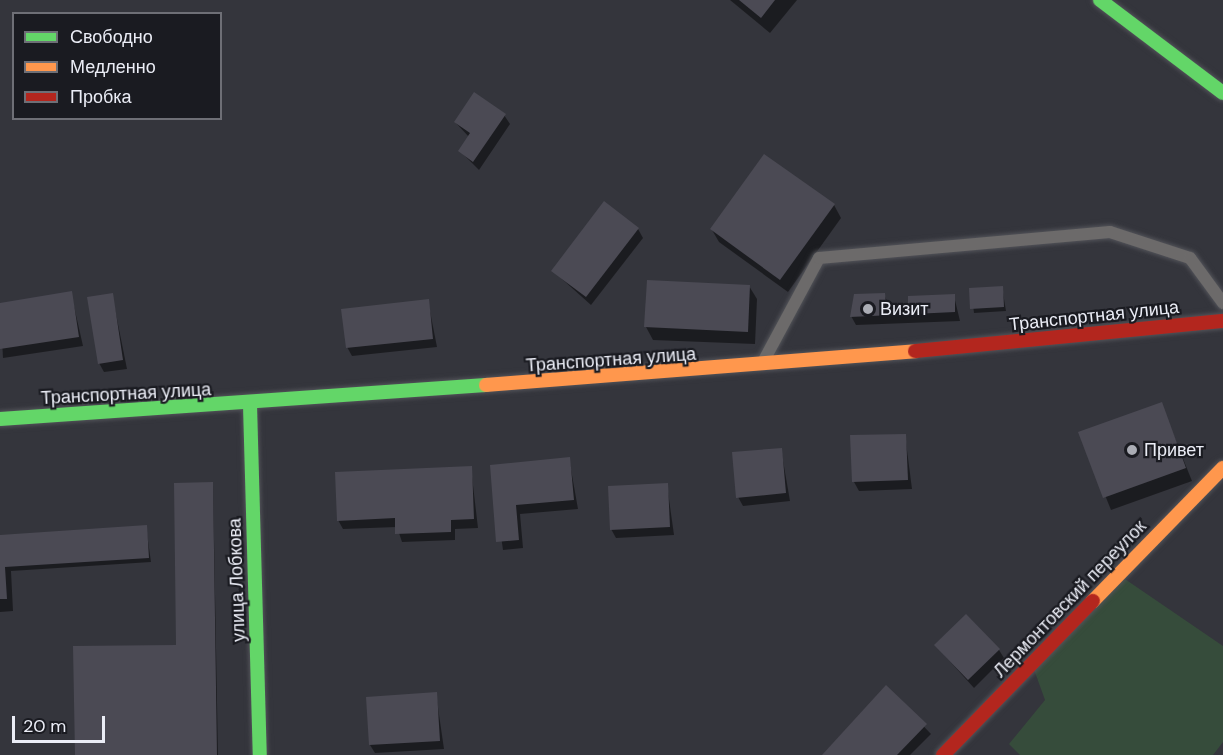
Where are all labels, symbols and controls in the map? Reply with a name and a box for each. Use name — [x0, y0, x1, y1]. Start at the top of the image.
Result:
legend — [12, 12, 222, 120]
text: Свободно — [70, 25, 153, 49]
text: Медленно — [70, 55, 156, 79]
text: Пробка — [70, 85, 132, 109]
street label: Транспортная улица — [1008, 296, 1180, 336]
place label: Визит — [880, 298, 929, 320]
marker: Визит — [861, 302, 875, 316]
street label: Транспортная улица — [525, 343, 697, 377]
street label: Транспортная улица — [40, 379, 212, 409]
place label: Привет — [1144, 439, 1204, 461]
marker: Привет — [1125, 443, 1139, 457]
street label: Лермонтовский переулок — [989, 516, 1151, 682]
street label: улица Лобкова — [224, 518, 250, 642]
scale bar — [15, 704, 108, 742]
text: 20 m — [23, 714, 66, 738]

